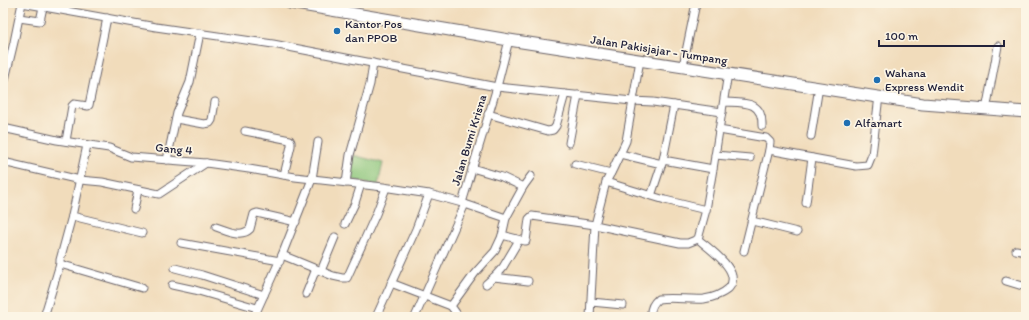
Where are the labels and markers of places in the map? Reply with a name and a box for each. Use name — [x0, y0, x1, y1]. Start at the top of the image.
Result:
place label: Kantor Pos dan PPOB — [345, 17, 402, 45]
marker: Kantor Pos dan PPOB — [332, 26, 342, 36]
place label: Wahana Express Wendit — [885, 66, 965, 94]
marker: Wahana Express Wendit — [872, 75, 882, 85]
place label: Alfamart — [855, 116, 903, 130]
marker: Alfamart — [842, 118, 852, 128]

